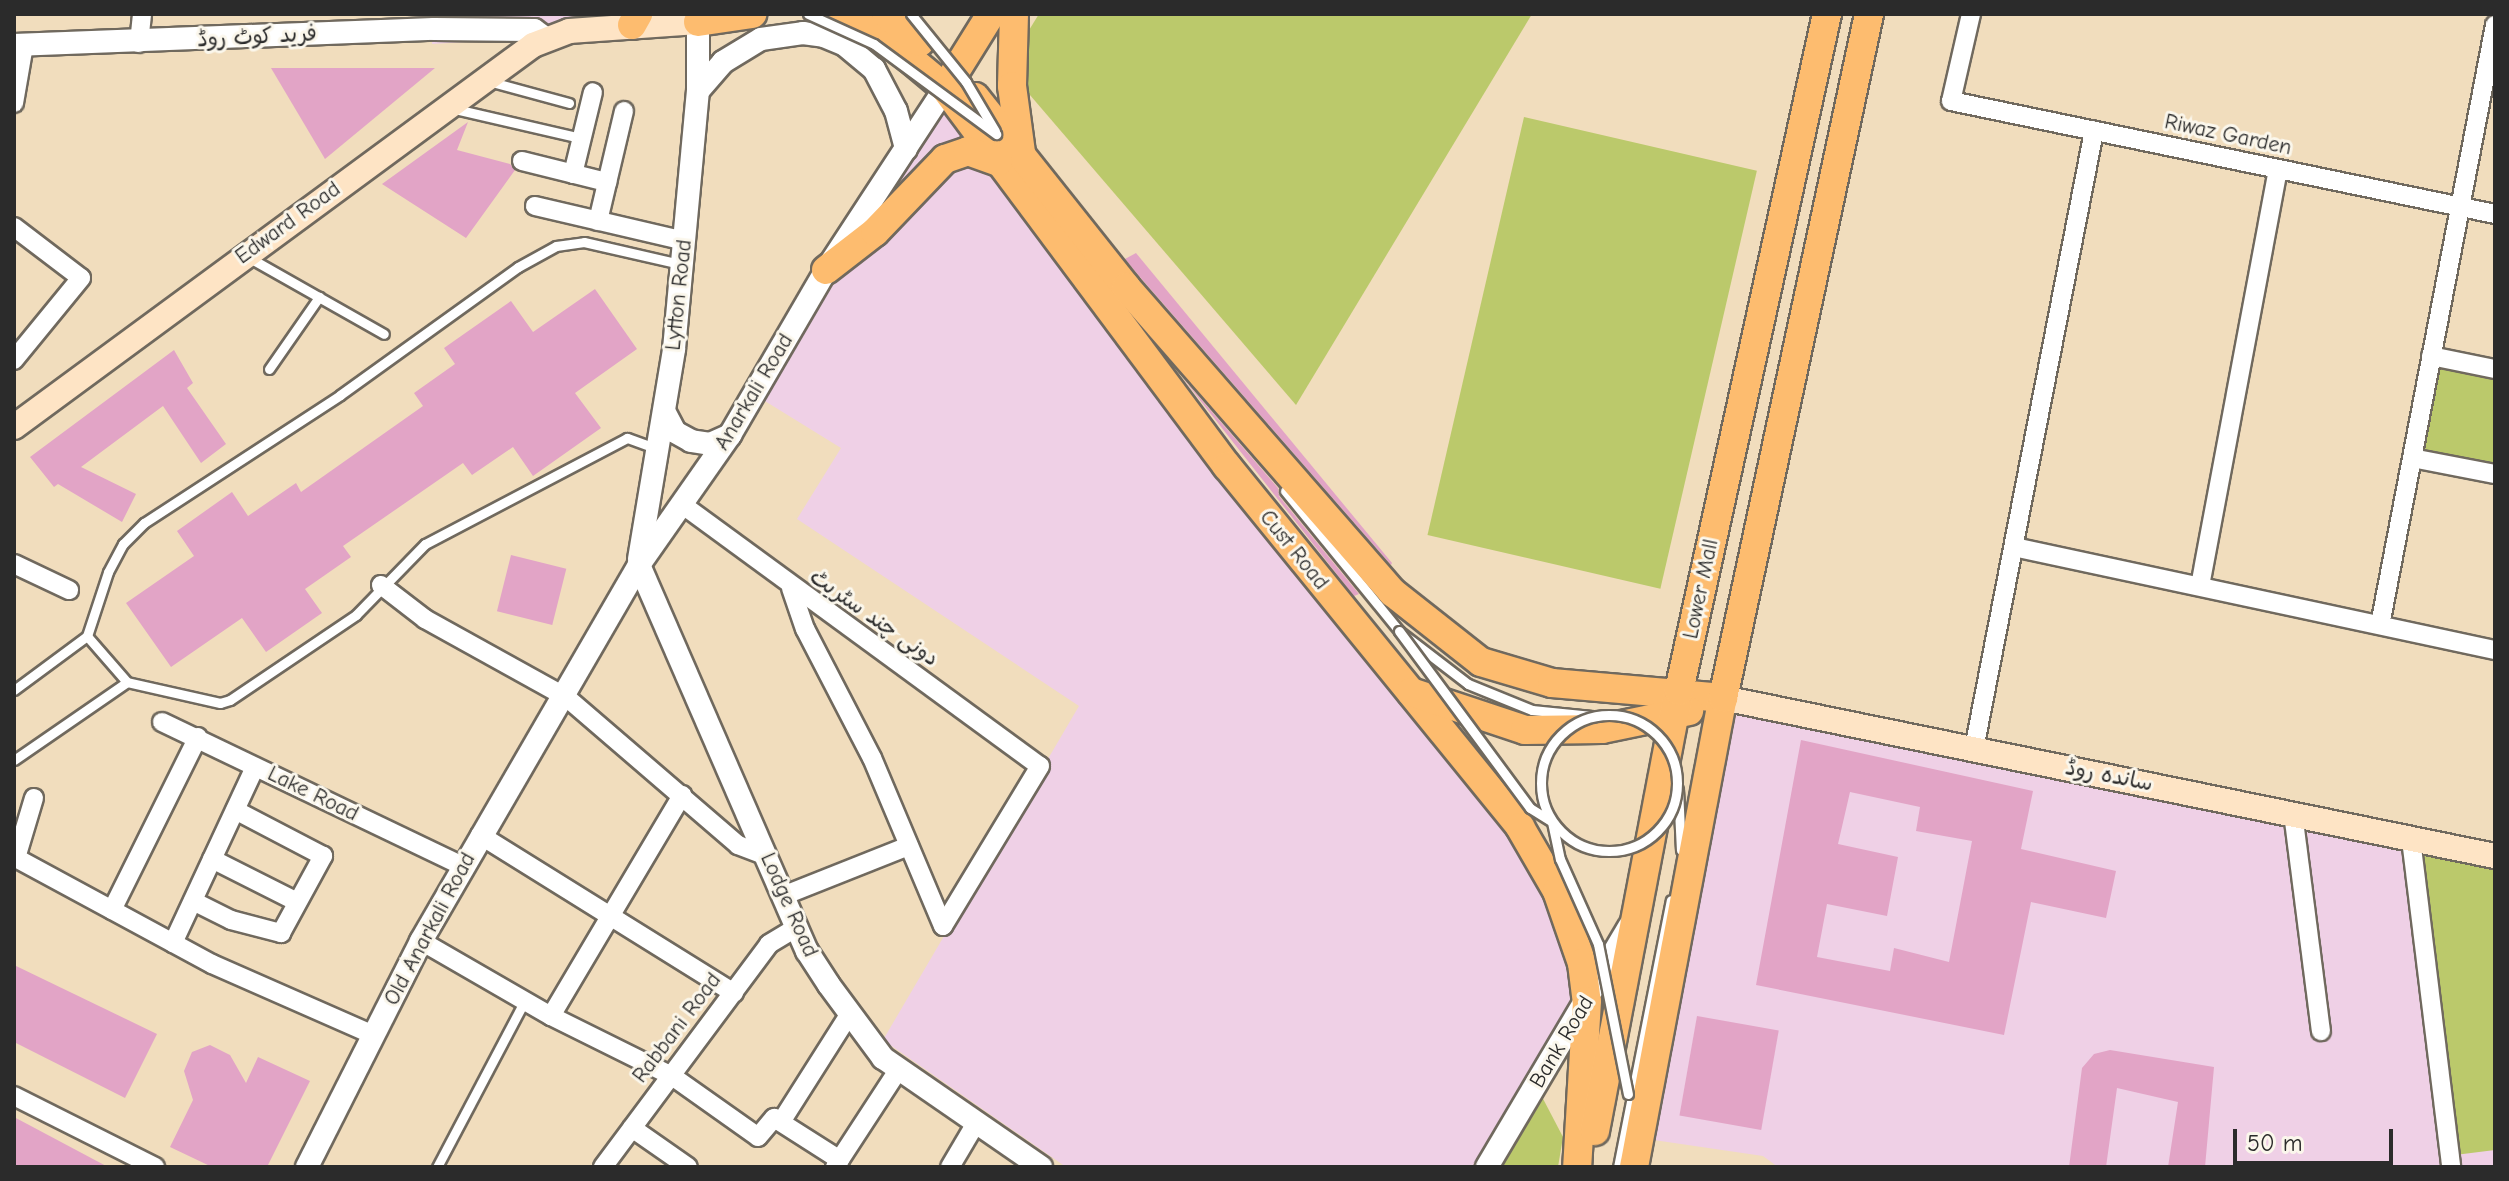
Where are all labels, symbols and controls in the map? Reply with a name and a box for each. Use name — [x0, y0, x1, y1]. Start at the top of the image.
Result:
street label: فرید کوٹ روڈ — [196, 21, 318, 53]
street label: Riwaz Garden — [2162, 109, 2294, 161]
street label: Edward Road — [230, 176, 346, 270]
street label: Lytton Road — [660, 238, 698, 352]
street label: Anarkali Road — [709, 329, 799, 455]
street label: Cust Road — [1254, 505, 1334, 595]
street label: Lower Mall — [1678, 537, 1724, 641]
street label: دونی چند سٹریٹ — [804, 564, 944, 672]
street label: ساندہ روڈ — [2063, 755, 2155, 797]
street label: Lake Road — [263, 761, 363, 827]
street label: Old Anarkali Road — [379, 848, 481, 1010]
street label: Lodge Road — [754, 849, 824, 961]
street label: Rabbani Road — [627, 968, 727, 1088]
street label: Bank Road — [1524, 991, 1600, 1093]
scale bar — [2237, 1113, 2397, 1163]
text: 50 m — [2247, 1129, 2303, 1157]

